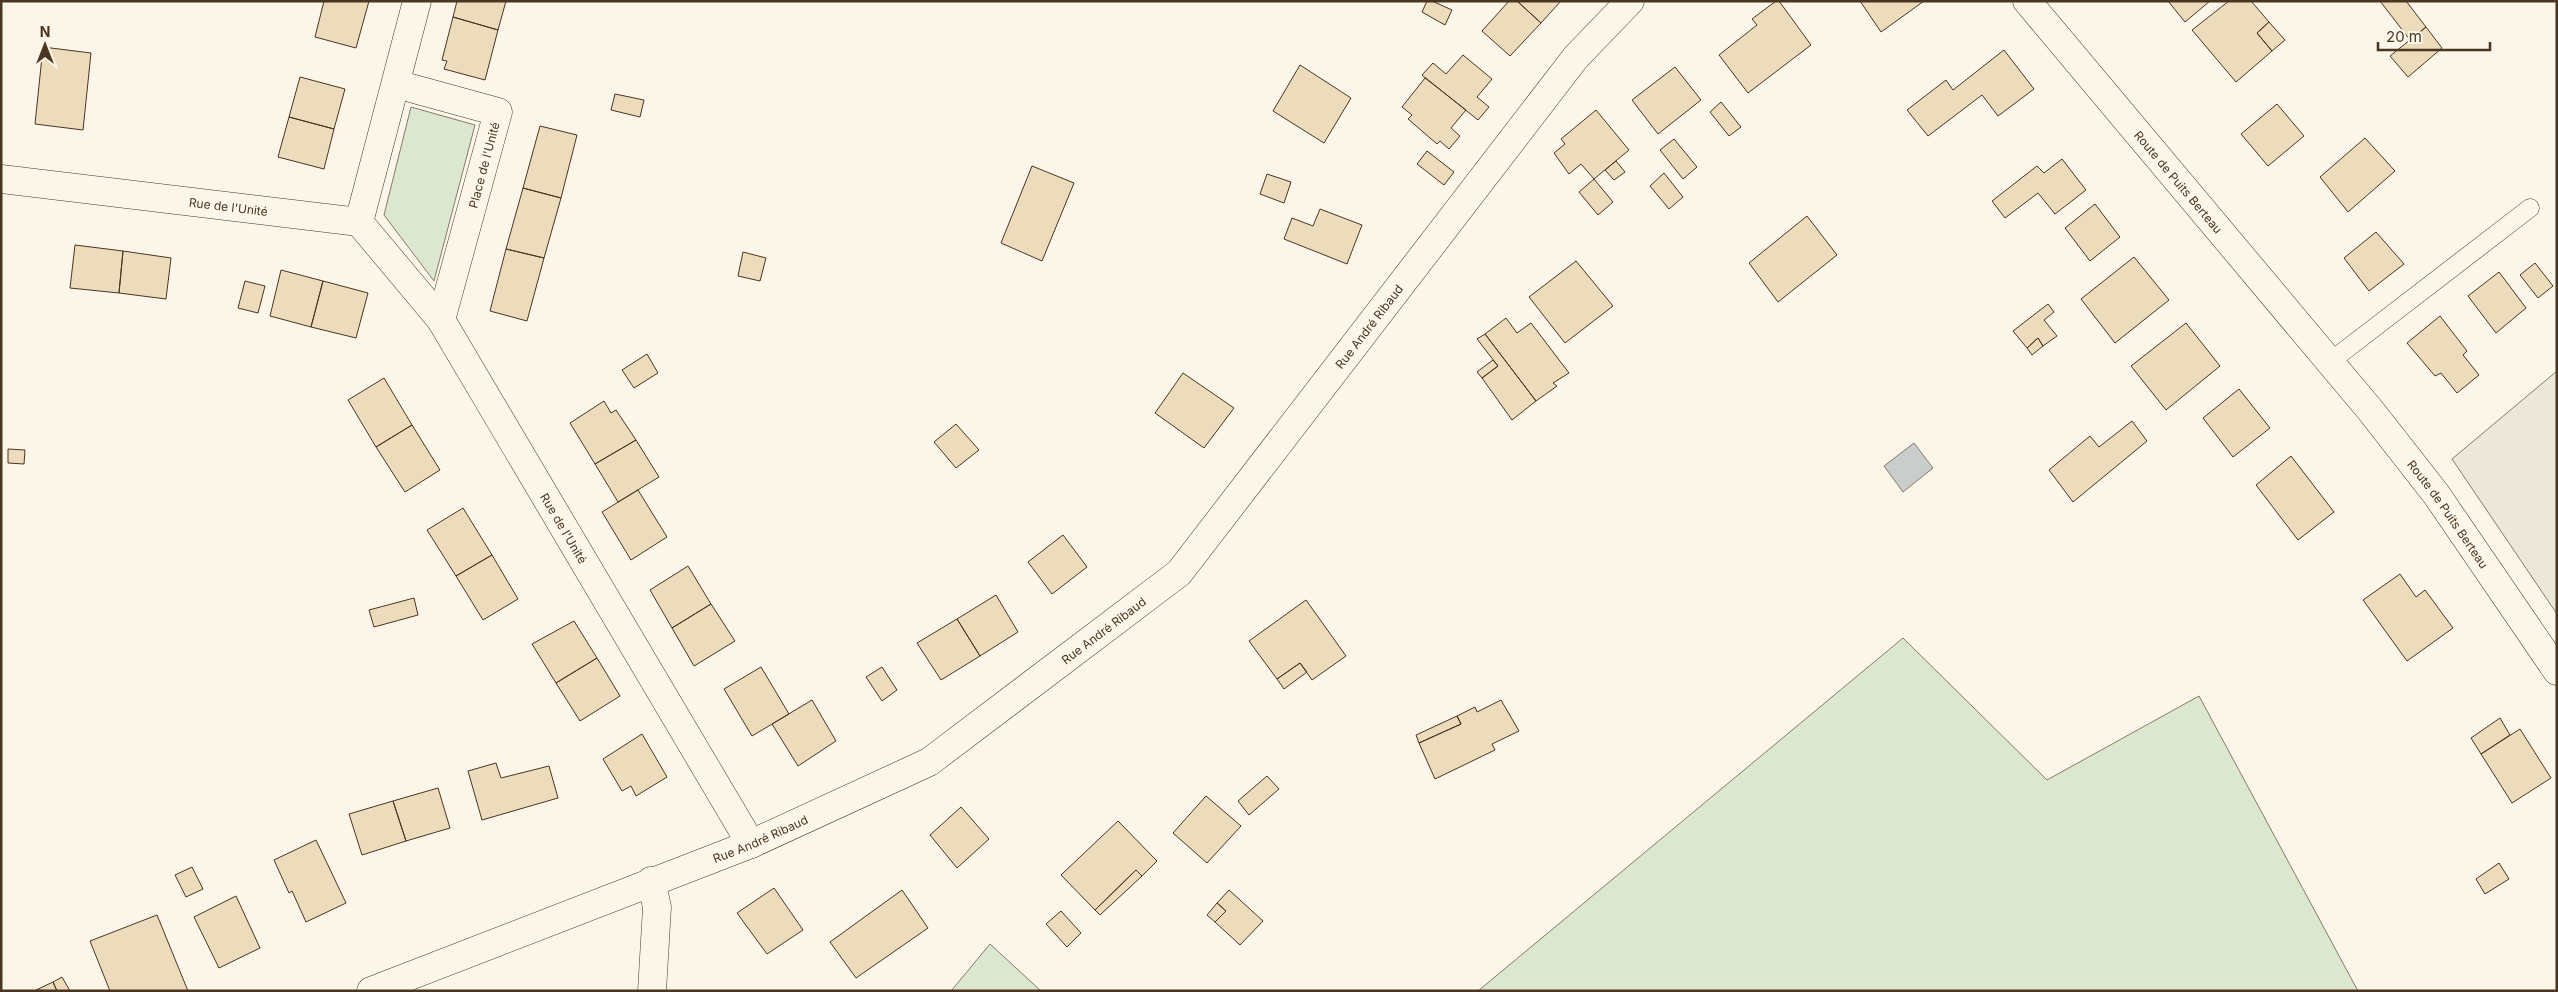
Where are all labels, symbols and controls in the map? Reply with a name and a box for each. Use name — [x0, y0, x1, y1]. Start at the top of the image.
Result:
north arrow — [20, 20, 70, 70]
scale bar — [2378, 20, 2490, 52]
text: N — [40, 23, 50, 40]
text: 20 m — [2386, 27, 2422, 46]
street label: Place de l'Unité — [465, 120, 503, 210]
street label: Route de Puits Berteau — [2131, 127, 2226, 236]
street label: Rue de l'Unité — [188, 194, 269, 218]
street label: Rue André Ribaud — [1332, 281, 1406, 371]
street label: Route de Puits Berteau — [2405, 457, 2492, 571]
street label: Rue de l'Unité — [537, 490, 591, 566]
street label: Rue André Ribaud — [1058, 593, 1149, 667]
street label: Rue André Ribaud — [711, 811, 810, 866]

